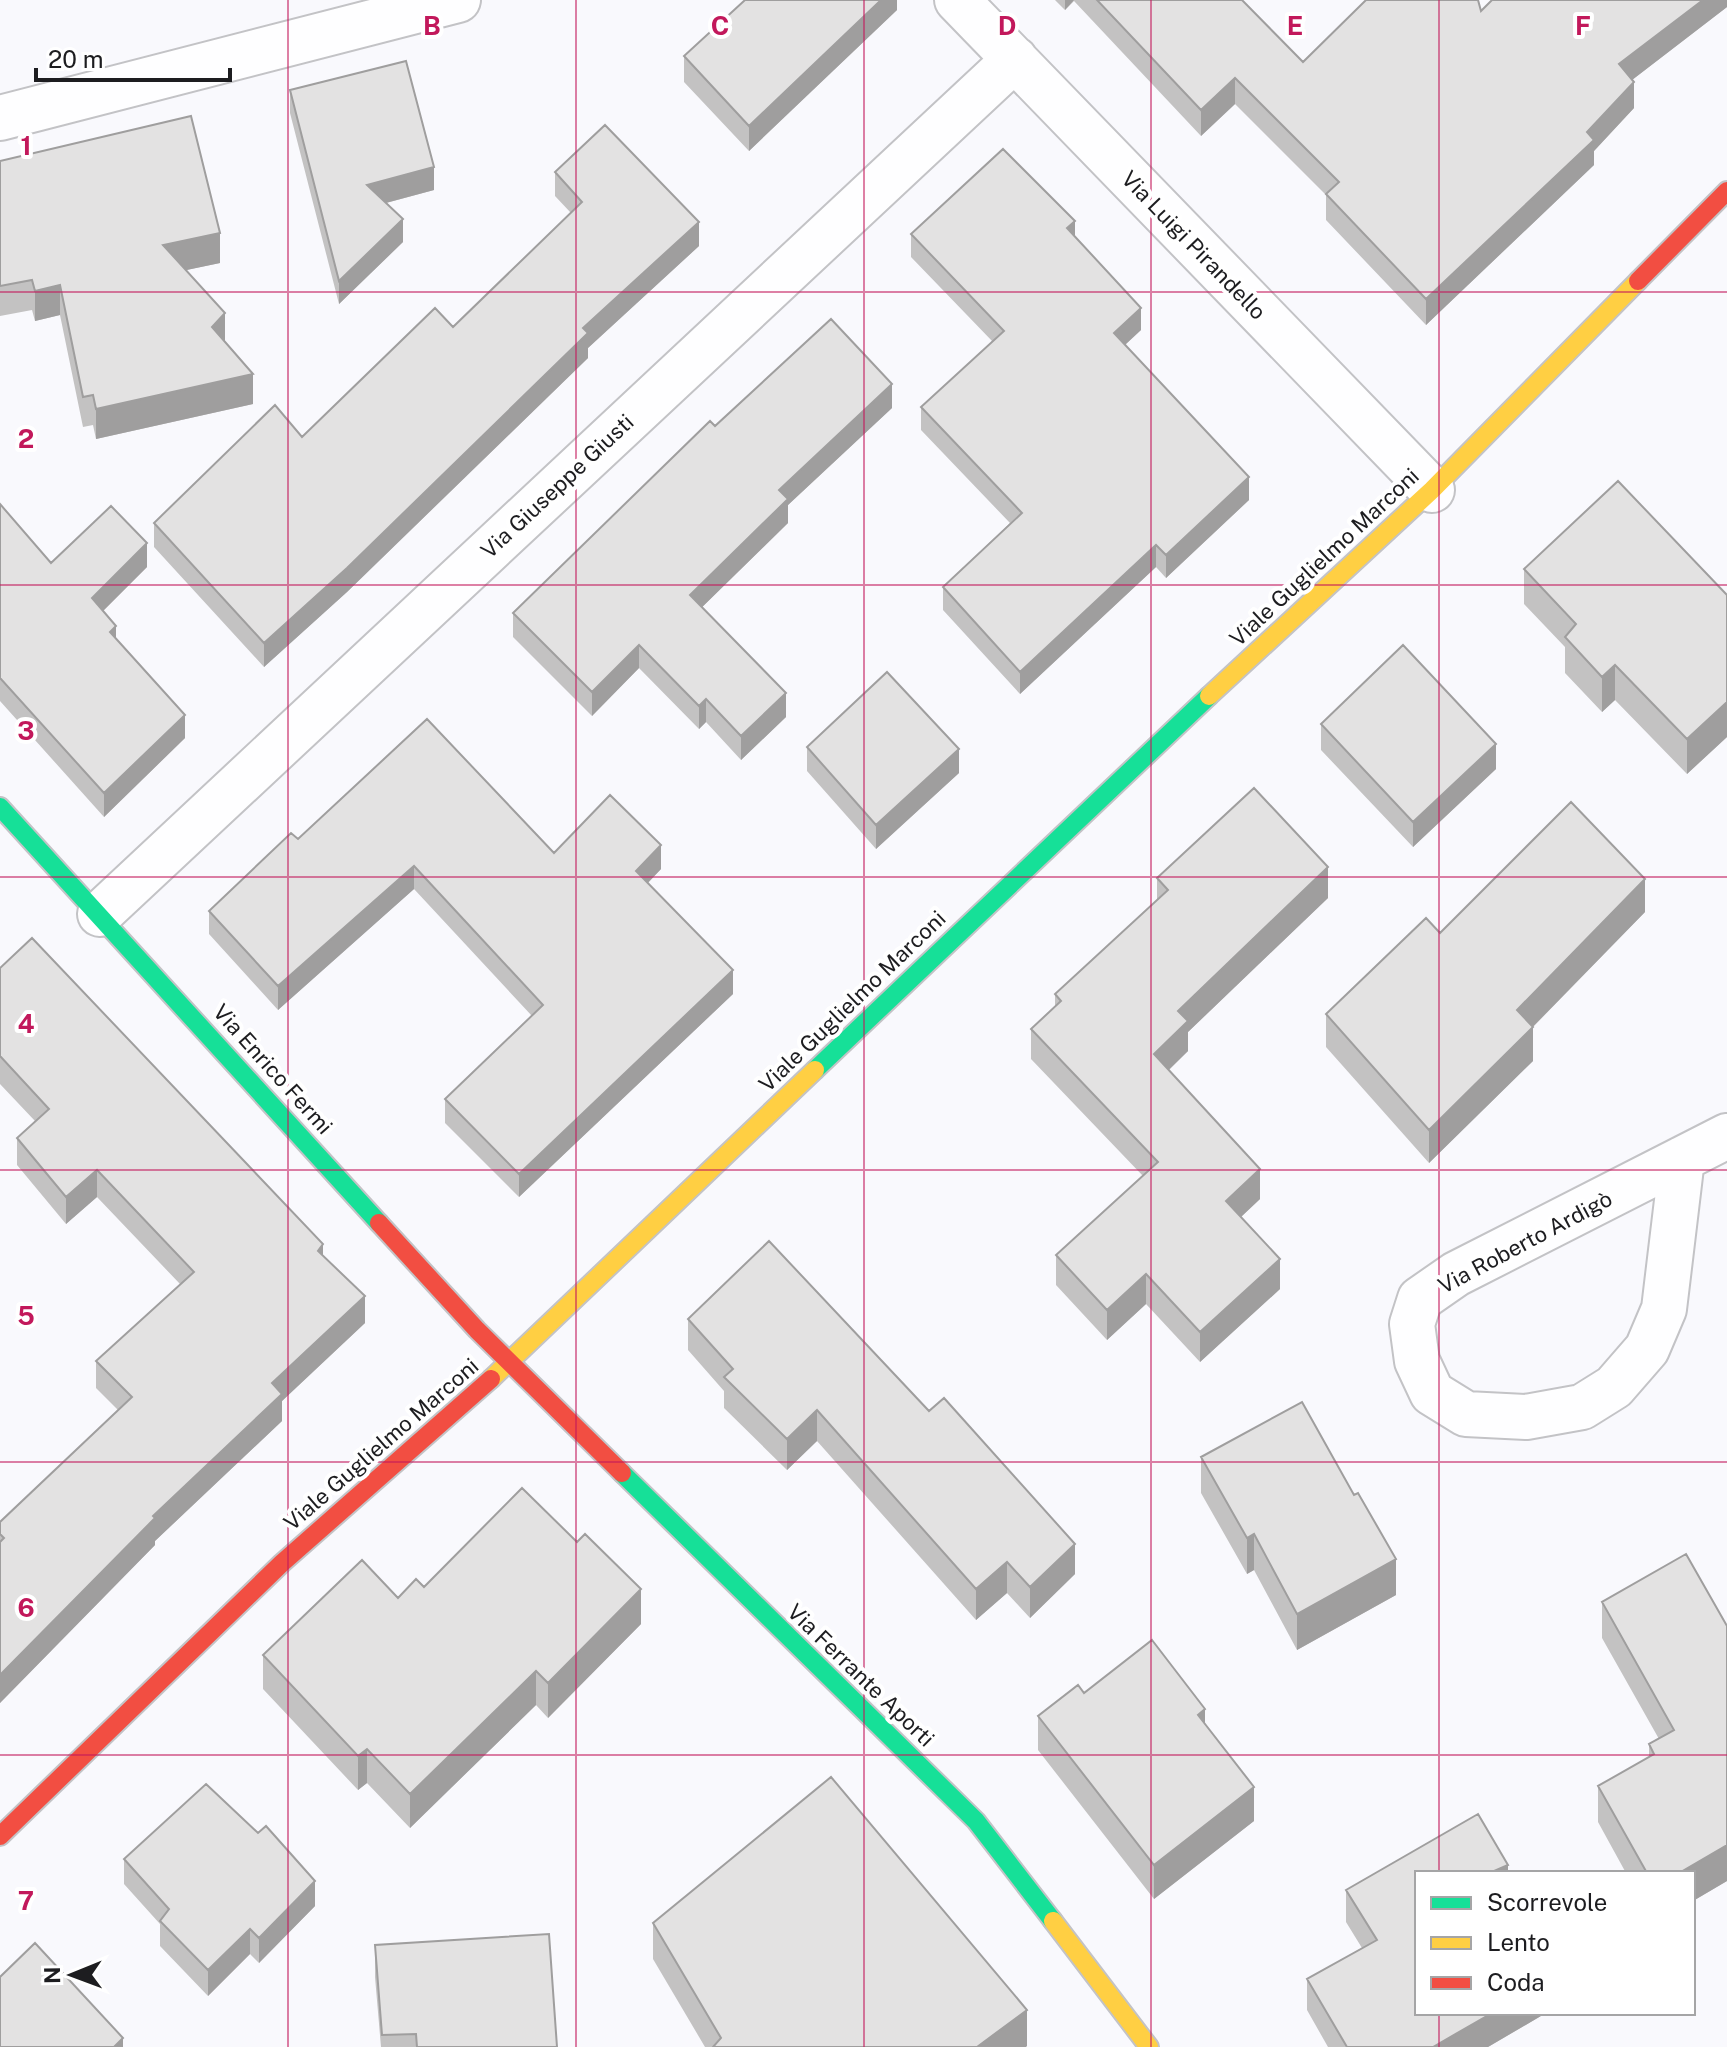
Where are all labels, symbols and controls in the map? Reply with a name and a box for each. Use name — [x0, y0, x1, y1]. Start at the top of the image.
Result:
text: B — [423, 10, 441, 41]
text: C — [711, 10, 729, 41]
text: D — [998, 10, 1016, 41]
text: E — [1287, 10, 1303, 41]
text: F — [1575, 10, 1591, 41]
scale bar — [36, 32, 230, 82]
text: 20 m — [48, 45, 104, 73]
text: 1 — [20, 130, 32, 161]
street label: Via Luigi Pirandello — [1116, 165, 1272, 325]
street label: Via Giuseppe Giusti — [475, 409, 639, 563]
text: 2 — [18, 423, 34, 454]
street label: Viale Guglielmo Marconi — [1224, 463, 1424, 651]
text: 3 — [17, 715, 35, 746]
street label: Viale Guglielmo Marconi — [753, 905, 951, 1097]
street label: Via Enrico Fermi — [208, 999, 338, 1139]
text: 4 — [17, 1008, 35, 1039]
street label: Via Roberto Ardigò — [1434, 1185, 1616, 1299]
text: 5 — [17, 1300, 35, 1331]
street label: Viale Guglielmo Marconi — [279, 1353, 483, 1535]
text: 6 — [17, 1592, 35, 1623]
street label: Via Ferrante Aporti — [782, 1598, 940, 1752]
legend — [1415, 1871, 1695, 2015]
text: 7 — [18, 1885, 34, 1916]
text: Scorrevole — [1487, 1888, 1607, 1916]
text: Lento — [1487, 1928, 1550, 1956]
north arrow — [32, 1935, 112, 2015]
text: N — [39, 1967, 65, 1984]
text: Coda — [1487, 1968, 1545, 1996]

